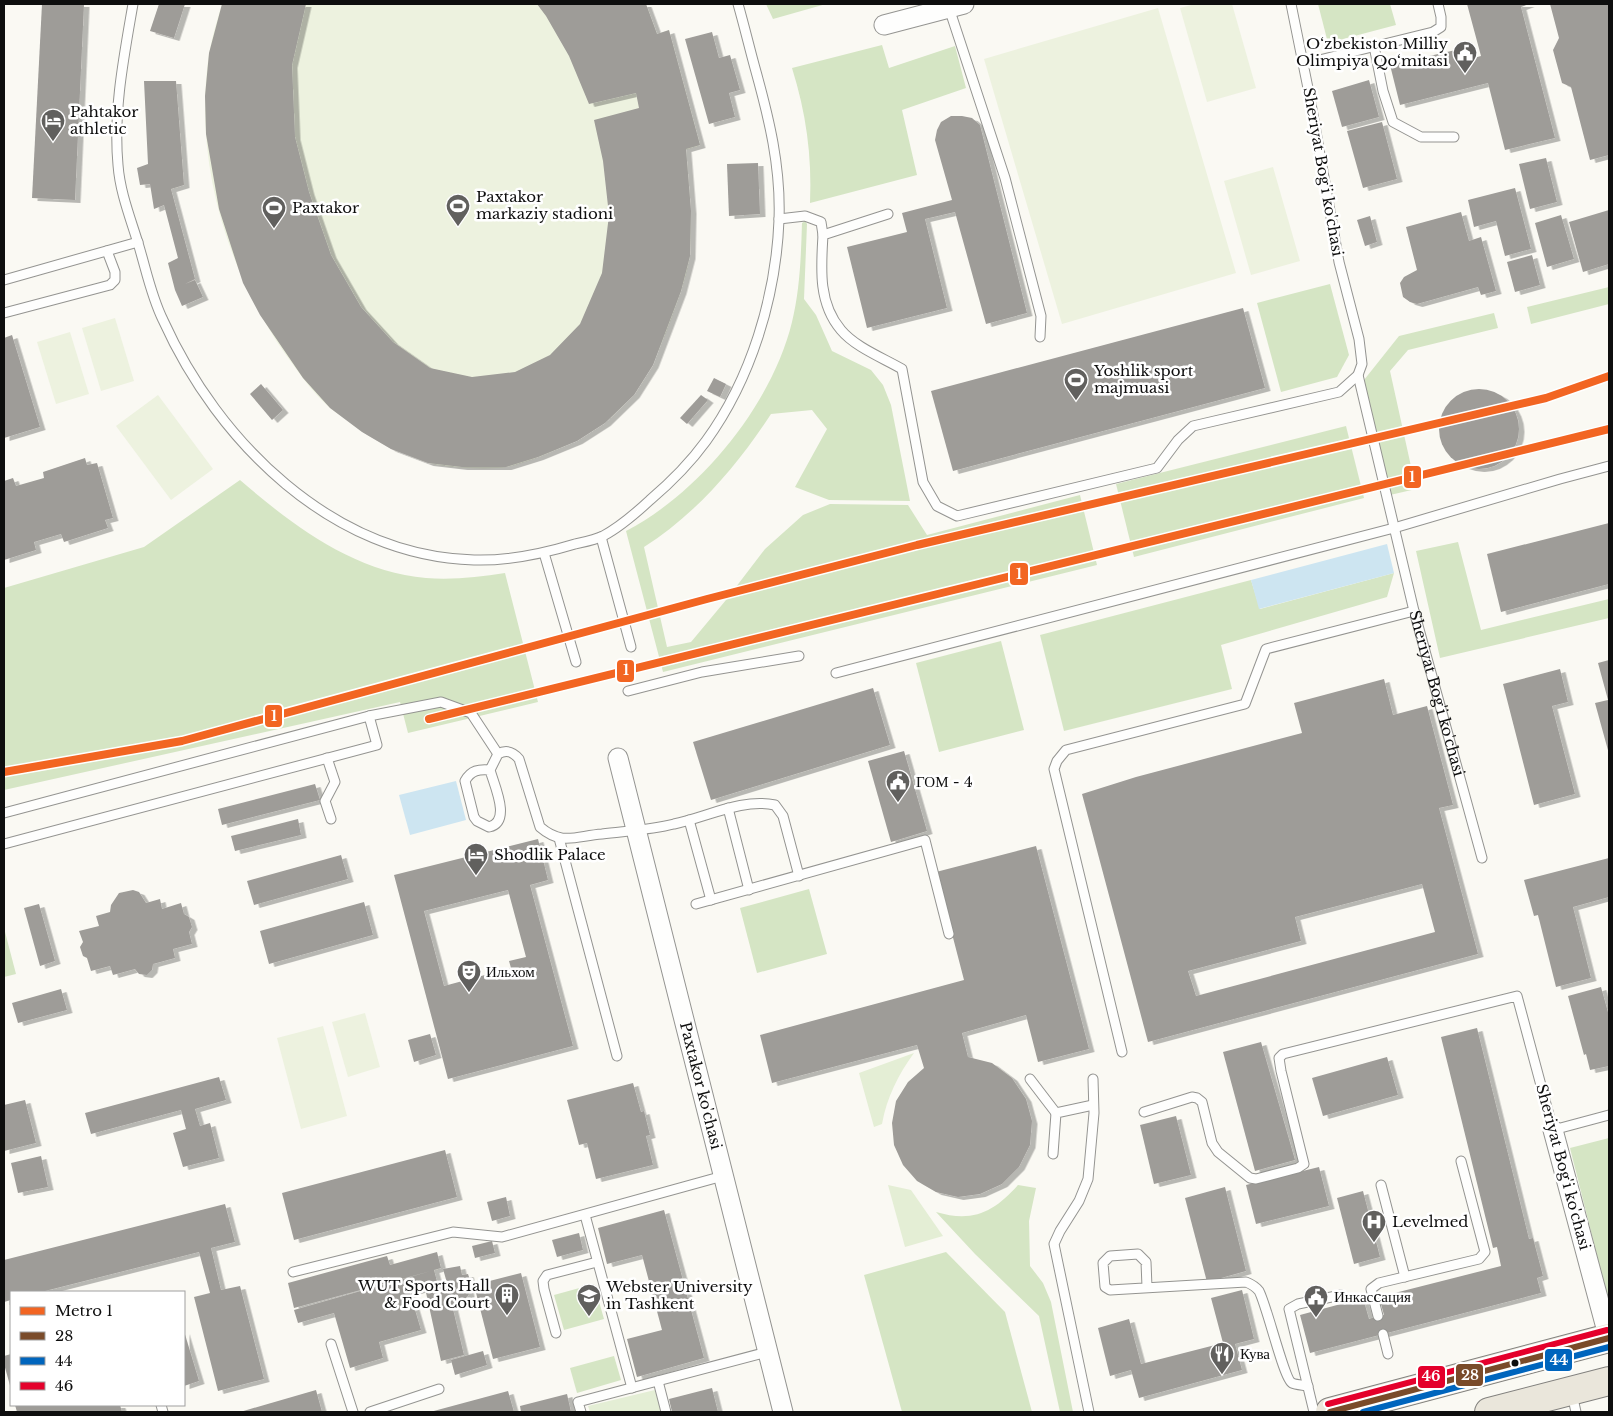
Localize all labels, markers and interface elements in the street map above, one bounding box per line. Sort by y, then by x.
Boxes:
place label: O‘zbekiston Milliy Olimpiya Qo‘mitasi [1296,34,1448,70]
public building icon: O‘zbekiston Milliy Olimpiya Qo‘mitasi [1452,40,1478,74]
street label: Sheriyat Bog'i ko'chasi [1299,86,1348,258]
place label: Pahtakor athletic [70,102,139,138]
hotel icon: Pahtakor athletic [40,108,66,142]
place label: Paxtakor markaziy stadioni [476,187,613,223]
sports icon: Paxtakor markaziy stadioni [445,193,471,227]
sports icon: Paxtakor [261,195,287,229]
place label: Paxtakor [292,198,360,217]
place label: Yoshlik sport majmuasi [1093,361,1194,397]
sports icon: Yoshlik sport majmuasi [1063,367,1089,401]
line badge: 1 [1403,465,1422,489]
text: 1 [1409,468,1415,486]
line badge: 1 [1009,562,1029,586]
text: 1 [1016,565,1022,583]
street label: Sheriyat Bog'i ko'chasi [1405,608,1469,778]
line badge: 1 [616,659,635,683]
text: 1 [623,661,629,679]
line badge: 1 [264,704,283,728]
text: 1 [271,707,277,725]
public building icon: ГОМ - 4 [885,769,911,803]
place label: ГОМ - 4 [916,772,973,791]
hotel icon: Shodlik Palace [463,842,489,876]
place label: Shodlik Palace [494,845,606,864]
theatre icon: Ильхом [456,959,482,993]
place label: Ильхом [486,962,535,981]
street label: Paxtakor ko'chasi [676,1020,726,1151]
street label: Sheriyat Bog'i ko'chasi [1532,1082,1595,1252]
hospital icon: Levelmed [1361,1209,1387,1243]
place label: Levelmed [1392,1212,1468,1231]
place label: WUT Sports Hall & Food Court [357,1276,490,1312]
place label: Webster University in Tashkent [605,1277,753,1313]
building icon: WUT Sports Hall & Food Court [494,1282,520,1316]
school or university icon: Webster University in Tashkent [576,1283,602,1317]
public building icon: Инкасcация [1303,1284,1329,1318]
place label: Инкасcация [1334,1287,1411,1306]
legend [10,1291,185,1406]
text: Metro 1 [55,1301,113,1320]
text: 28 [55,1326,73,1345]
restaurant icon: Кува [1209,1341,1235,1375]
place label: Кува [1240,1344,1270,1363]
line badge: 44 [1544,1348,1573,1372]
text: 44 [55,1351,73,1370]
text: 44 [1550,1351,1568,1369]
unlabelled marker [1510,1358,1520,1368]
line badge: 28 [1455,1363,1484,1387]
line badge: 46 [1417,1365,1446,1389]
text: 28 [1461,1366,1479,1384]
text: 46 [1422,1367,1440,1385]
text: 46 [55,1376,73,1395]

